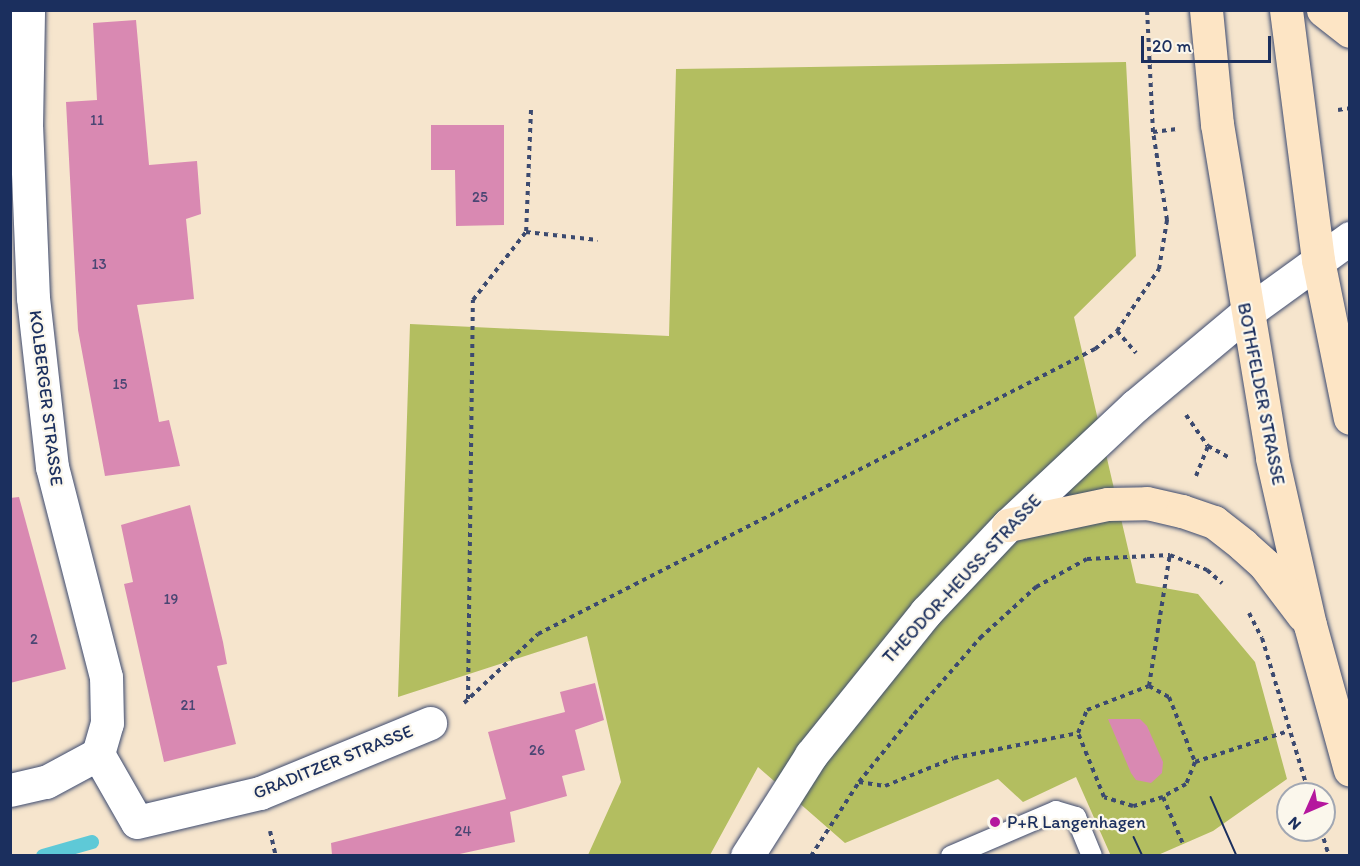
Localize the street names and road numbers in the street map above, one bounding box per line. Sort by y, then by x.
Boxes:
street label: BOTHFELDER STRASSE [1233,301,1289,487]
street label: KOLBERGER STRASSE [25,309,67,487]
street label: THEODOR-HEUSS-STRASSE [878,490,1046,668]
street label: GRADITZER STRASSE [250,720,416,804]

